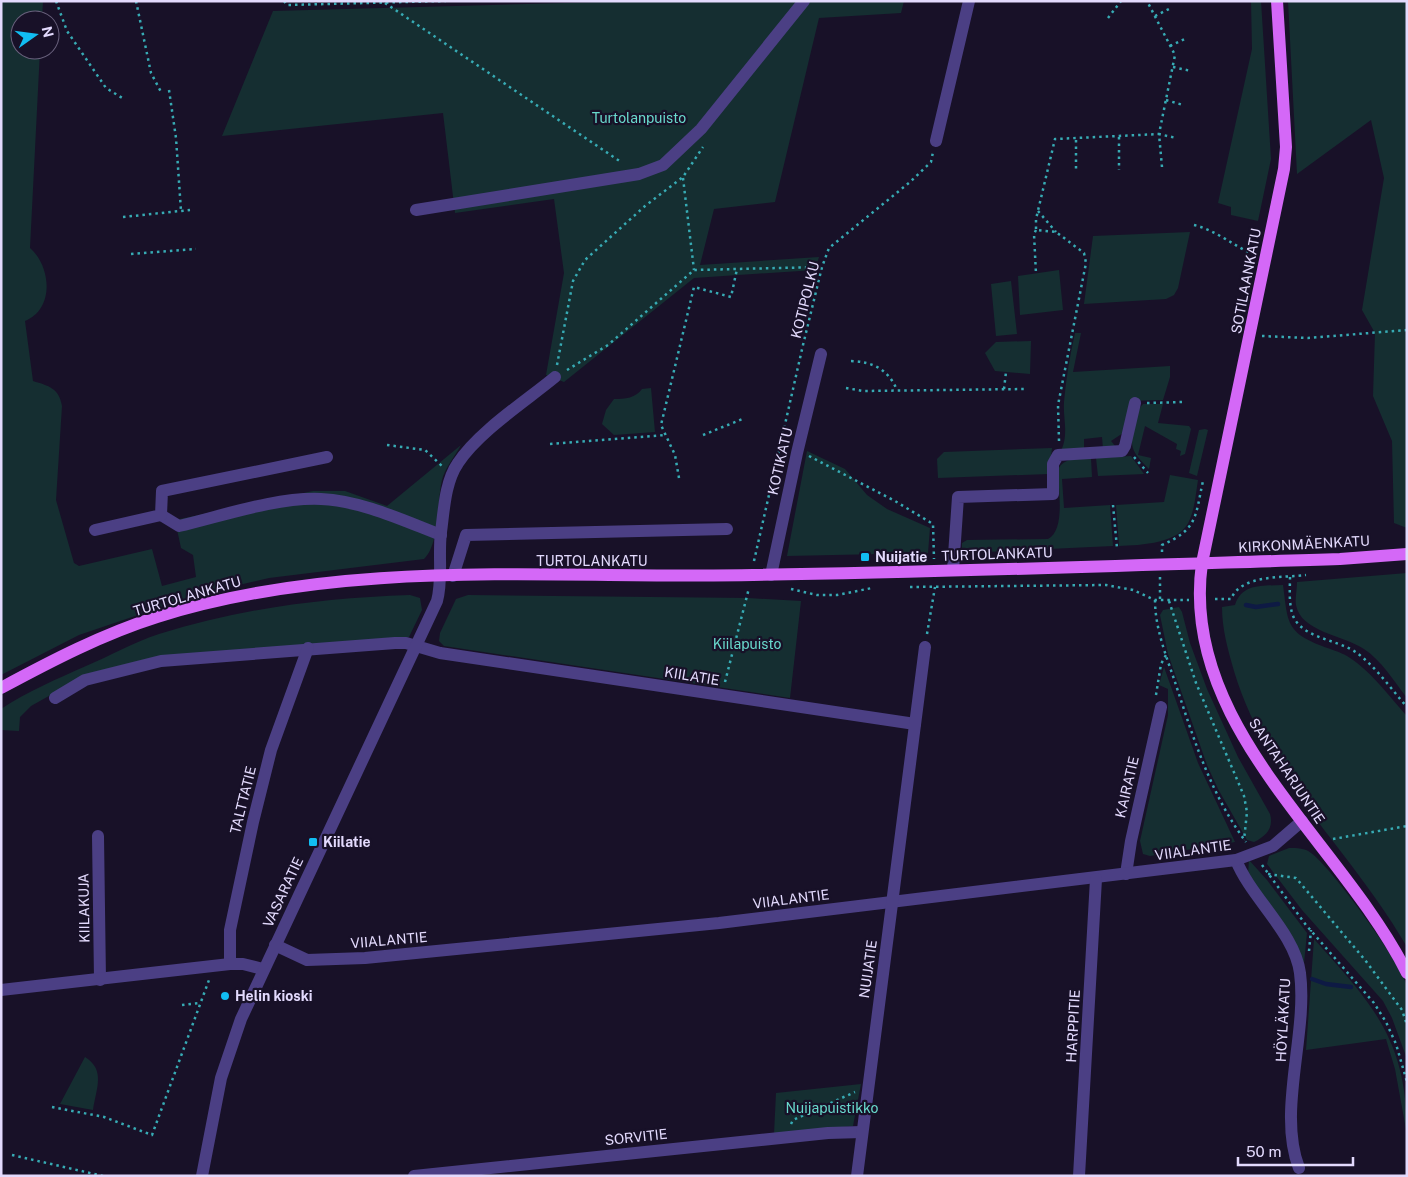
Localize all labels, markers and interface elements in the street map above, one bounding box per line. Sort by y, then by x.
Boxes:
north arrow [10,10,60,60]
text: N [39,25,57,39]
park label: Turtolanpuisto [592,110,686,126]
street label: SOTILAANKATU [1228,227,1264,335]
street label: KOTIPOLKU [788,260,822,340]
street label: KOTIKATU [764,426,796,496]
street label: KIRKONMÄENKATU [1238,531,1370,555]
street label: TURTOLANKATU [941,544,1053,564]
place label: Nuijatie [875,549,927,565]
marker: Nuijatie [859,551,871,563]
street label: TURTOLANKATU [536,553,648,569]
street label: TURTOLANKATU [131,573,243,619]
park label: Kiilapuisto [713,636,781,652]
street label: KIILATIE [663,664,721,688]
street label: SANTAHARJUNTIE [1246,715,1328,827]
street label: KAIRATIE [1112,755,1142,819]
street label: TALTTATIE [227,764,259,836]
place label: Kiilatie [323,834,370,850]
marker: Kiilatie [307,836,319,848]
street label: VIIALANTIE [1154,837,1232,863]
street label: VASARATIE [260,854,306,930]
street label: KIILAKUJA [75,873,93,943]
street label: VIIALANTIE [752,886,830,912]
street label: VIIALANTIE [350,929,428,951]
street label: NUIJATIE [856,939,880,999]
street label: HÖYLÄKATU [1271,978,1293,1062]
place label: Helin kioski [235,988,313,1004]
street label: HARPPITIE [1063,989,1083,1063]
marker: Helin kioski [219,990,231,1002]
park label: Nuijapuistikko [786,1100,879,1116]
street label: SORVITIE [604,1126,668,1148]
scale bar [1238,1134,1353,1166]
text: 50 m [1246,1143,1281,1160]

